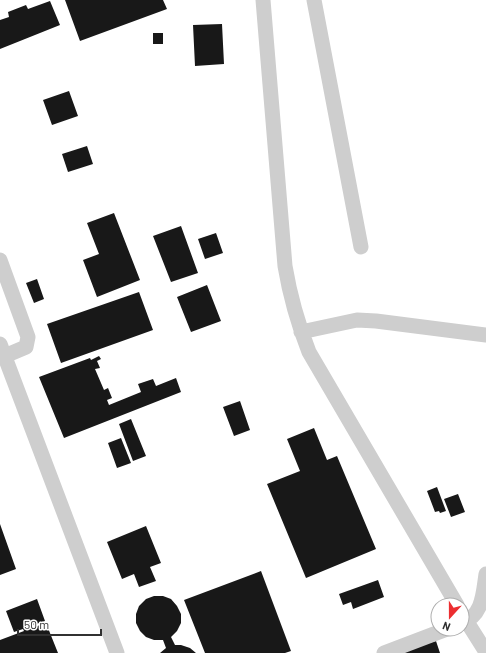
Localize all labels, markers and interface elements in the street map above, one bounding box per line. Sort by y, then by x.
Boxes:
north arrow [430,597,470,637]
scale bar [18,611,101,637]
text: 50 m [24,617,49,631]
text: N [440,619,452,634]

